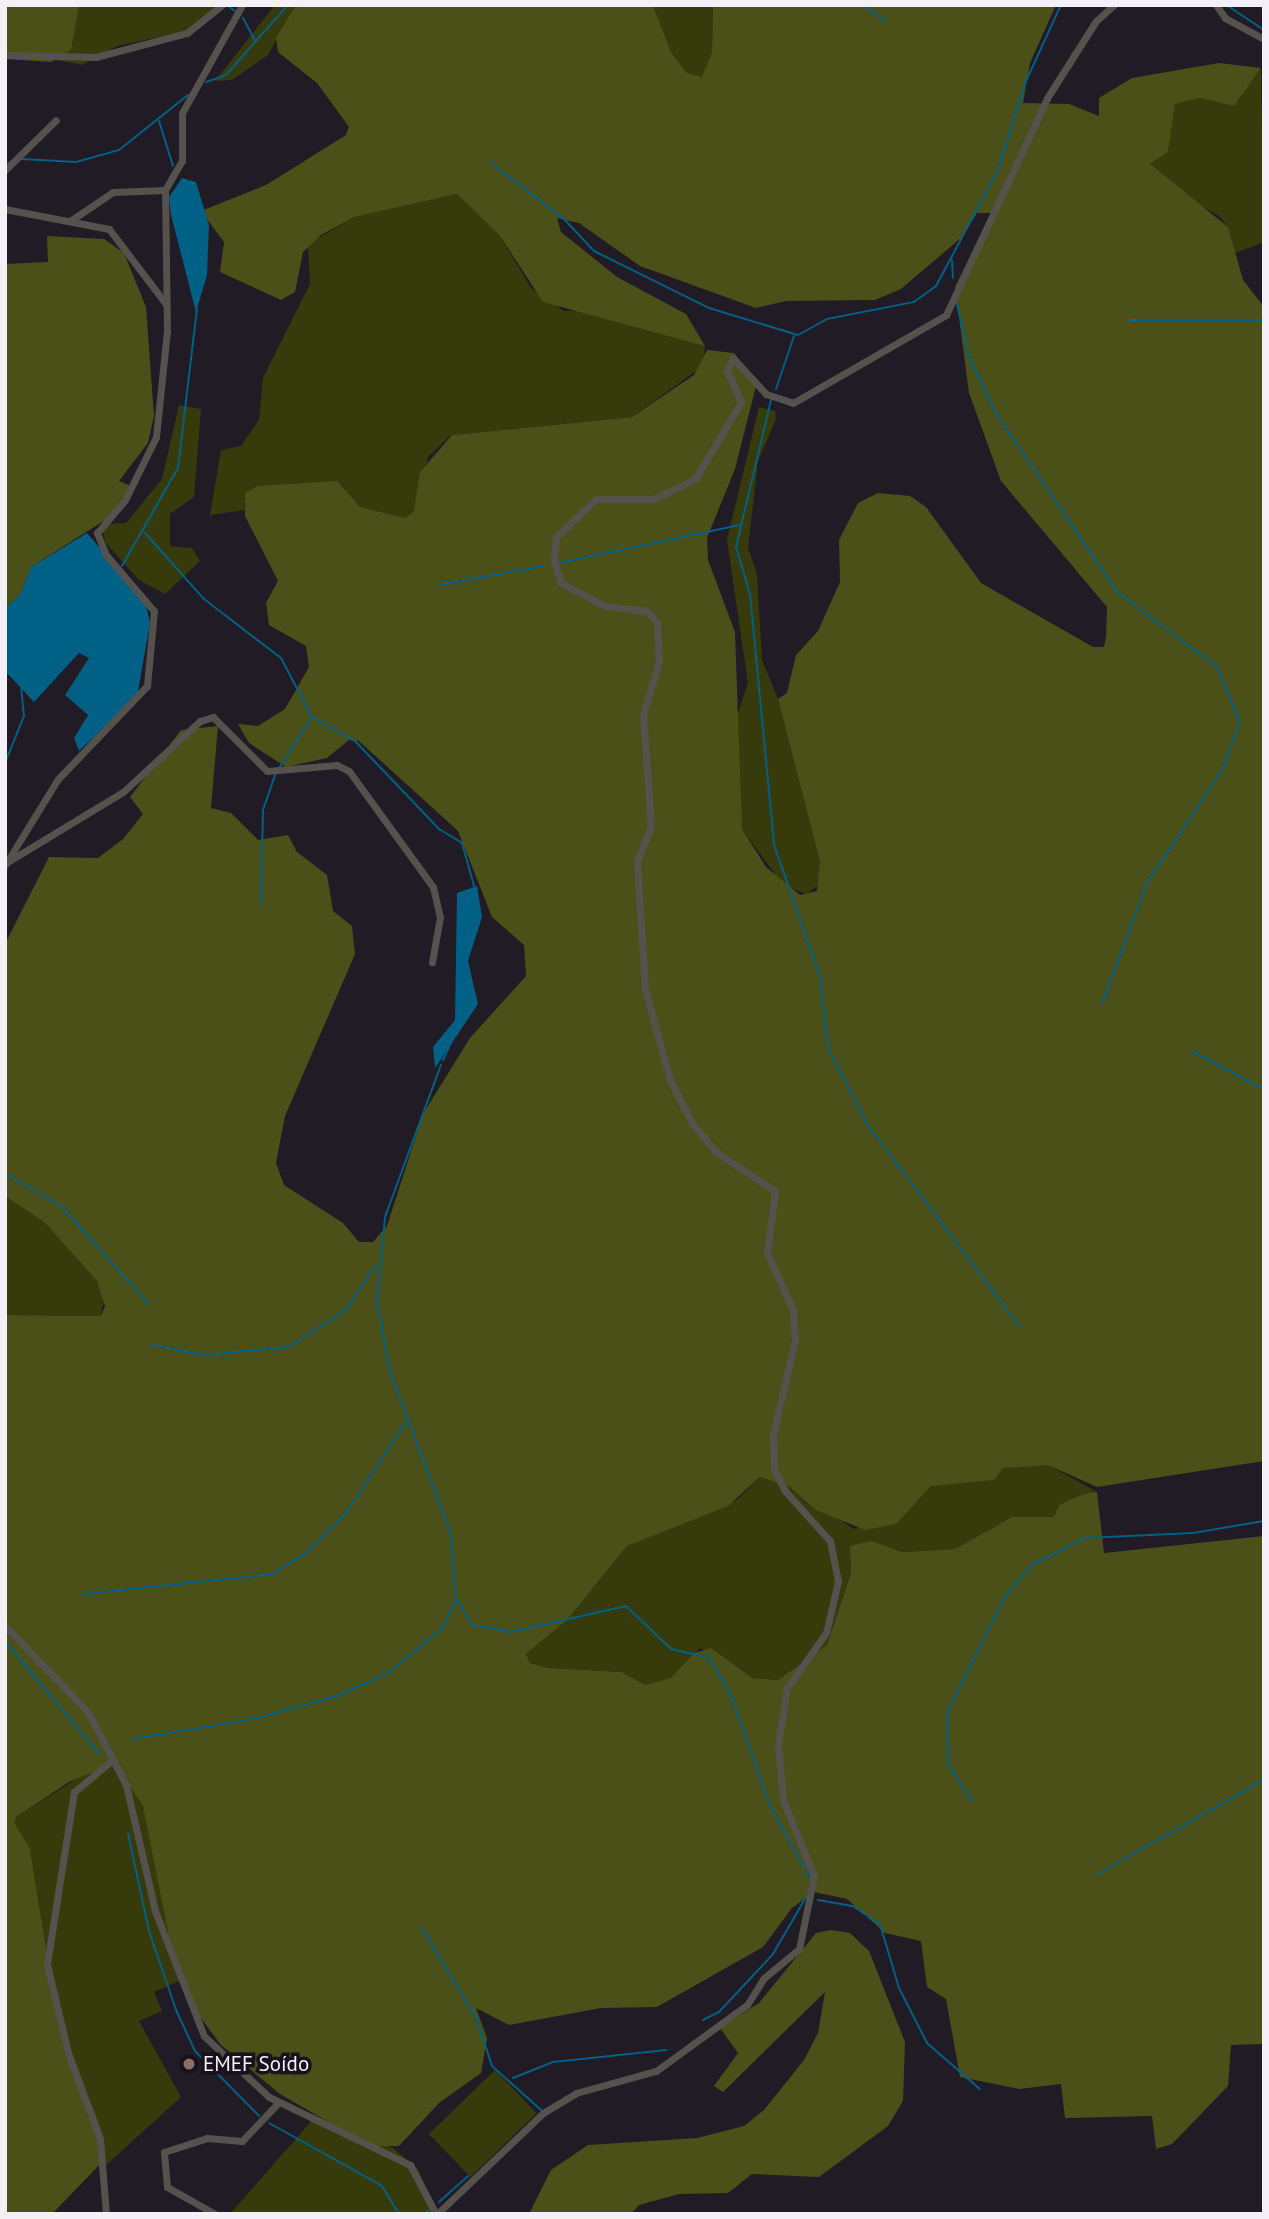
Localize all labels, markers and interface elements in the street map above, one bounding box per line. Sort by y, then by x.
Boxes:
place label: EMEF Soído [203,2051,309,2077]
marker: EMEF Soído [181,2056,197,2072]

